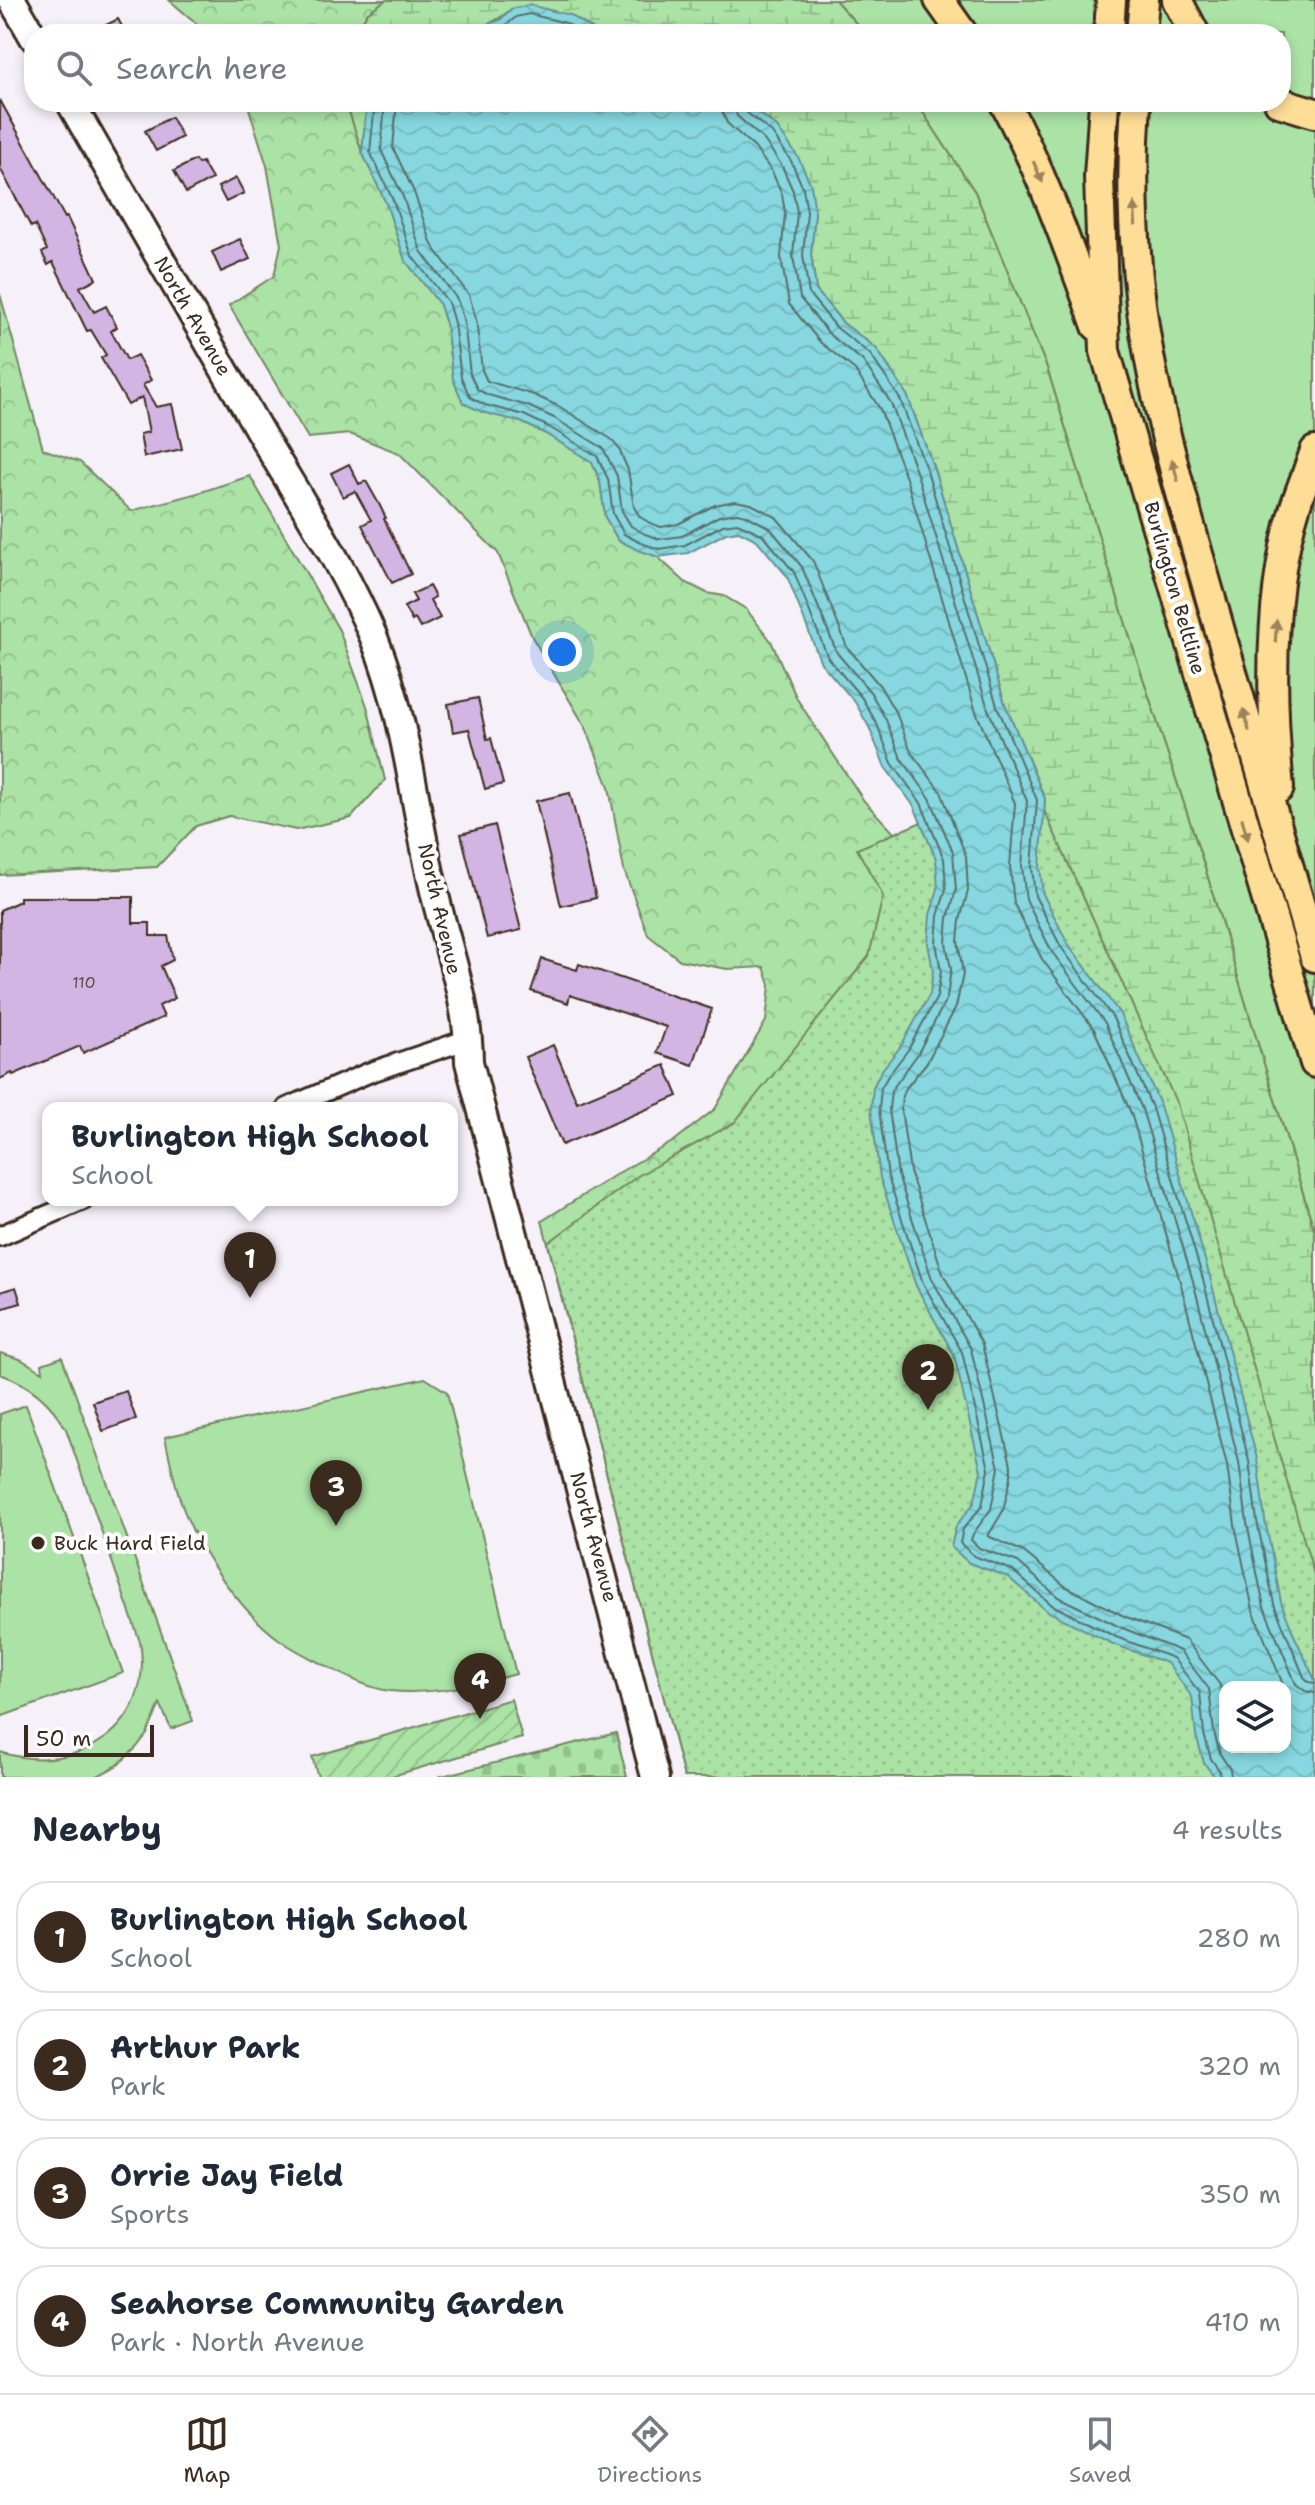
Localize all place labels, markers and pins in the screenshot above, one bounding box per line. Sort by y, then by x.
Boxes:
pin: 1 [224,1232,276,1298]
pin: 2 [902,1344,954,1410]
pin: 3 [310,1460,362,1526]
place label: Buck Hard Field [54,1530,206,1556]
marker: Buck Hard Field [29,1534,47,1552]
pin: 4 [454,1653,506,1719]

